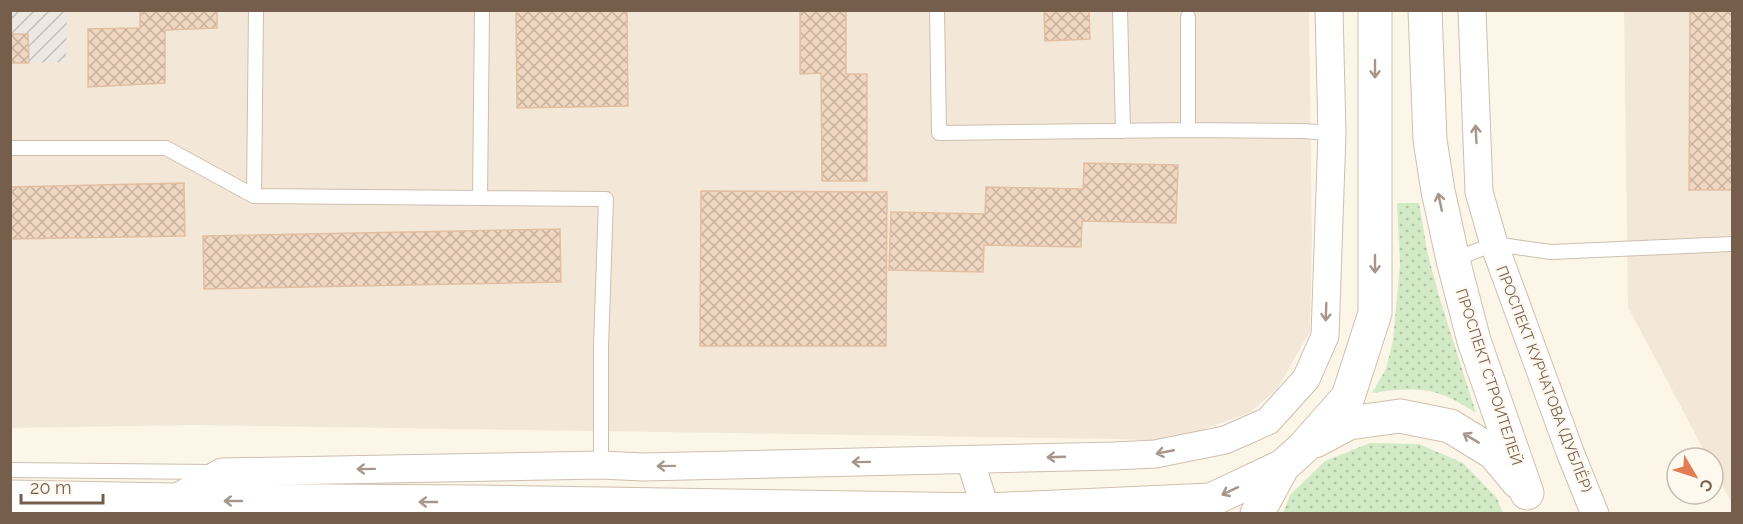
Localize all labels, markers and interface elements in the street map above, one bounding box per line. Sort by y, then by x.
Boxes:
one-way arrow [1369,58,1381,78]
one-way arrow [1470,124,1481,144]
one-way arrow [1434,193,1446,212]
one-way arrow [1369,253,1380,273]
street label: ПРОСПЕКТ КУРЧАТОВА (ДУБЛЁР) [1492,263,1597,495]
street label: ПРОСПЕКТ СТРОИТЕЛЕЙ [1452,286,1526,468]
one-way arrow [1320,301,1332,321]
one-way arrow [1463,432,1480,444]
north arrow [1665,446,1725,506]
one-way arrow [1155,447,1175,458]
one-way arrow [1046,452,1066,463]
one-way arrow [851,456,871,468]
one-way arrow [656,460,676,472]
one-way arrow [356,464,376,475]
scale bar [21,467,104,505]
text: С [1695,475,1717,495]
text: 20 m [30,477,72,498]
one-way arrow [1221,485,1239,497]
one-way arrow [224,495,244,507]
one-way arrow [419,496,439,508]

